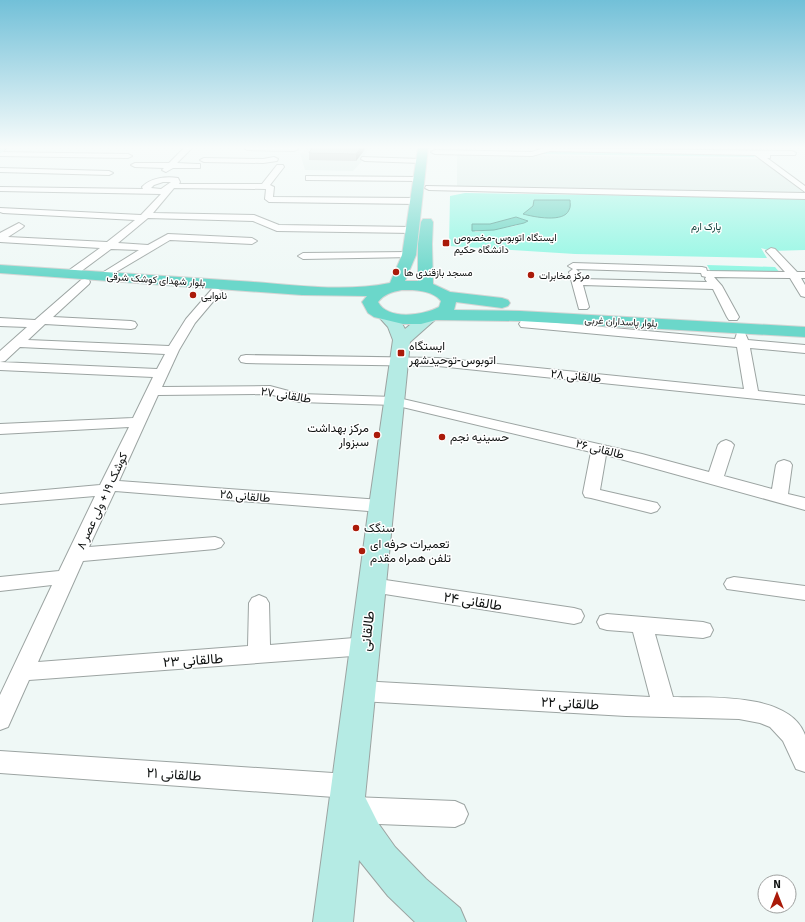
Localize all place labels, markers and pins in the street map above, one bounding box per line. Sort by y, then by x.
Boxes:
place label: ایستگاه اتوبوس-مخصوص دانشگاه حکیم [454,232,557,256]
marker: ایستگاه اتوبوس-مخصوص دانشگاه حکیم [441,238,451,248]
marker: مسجد بازقندی ها [391,267,401,277]
place label: مسجد بازقندی ها [404,267,473,279]
marker: مرکز مخابرات [526,270,536,280]
place label: مرکز مخابرات [539,270,590,282]
marker: نانوایی [188,290,198,300]
place label: نانوایی [201,290,227,302]
place label: ایستگاه اتوبوس-توحیدشهر [408,339,496,368]
marker: ایستگاه اتوبوس-توحیدشهر [396,348,406,358]
place label: مرکز بهداشت سبزوار [307,421,369,450]
marker: مرکز بهداشت سبزوار [372,430,382,440]
place label: حسینیه نجم [450,430,509,445]
marker: حسینیه نجم [437,432,447,442]
place label: سنگک [364,521,395,536]
marker: سنگک [351,523,361,533]
place label: تعمیرات حرفه ای تلفن همراه مقدم [370,537,451,566]
marker: تعمیرات حرفه ای تلفن همراه مقدم [357,546,367,556]

